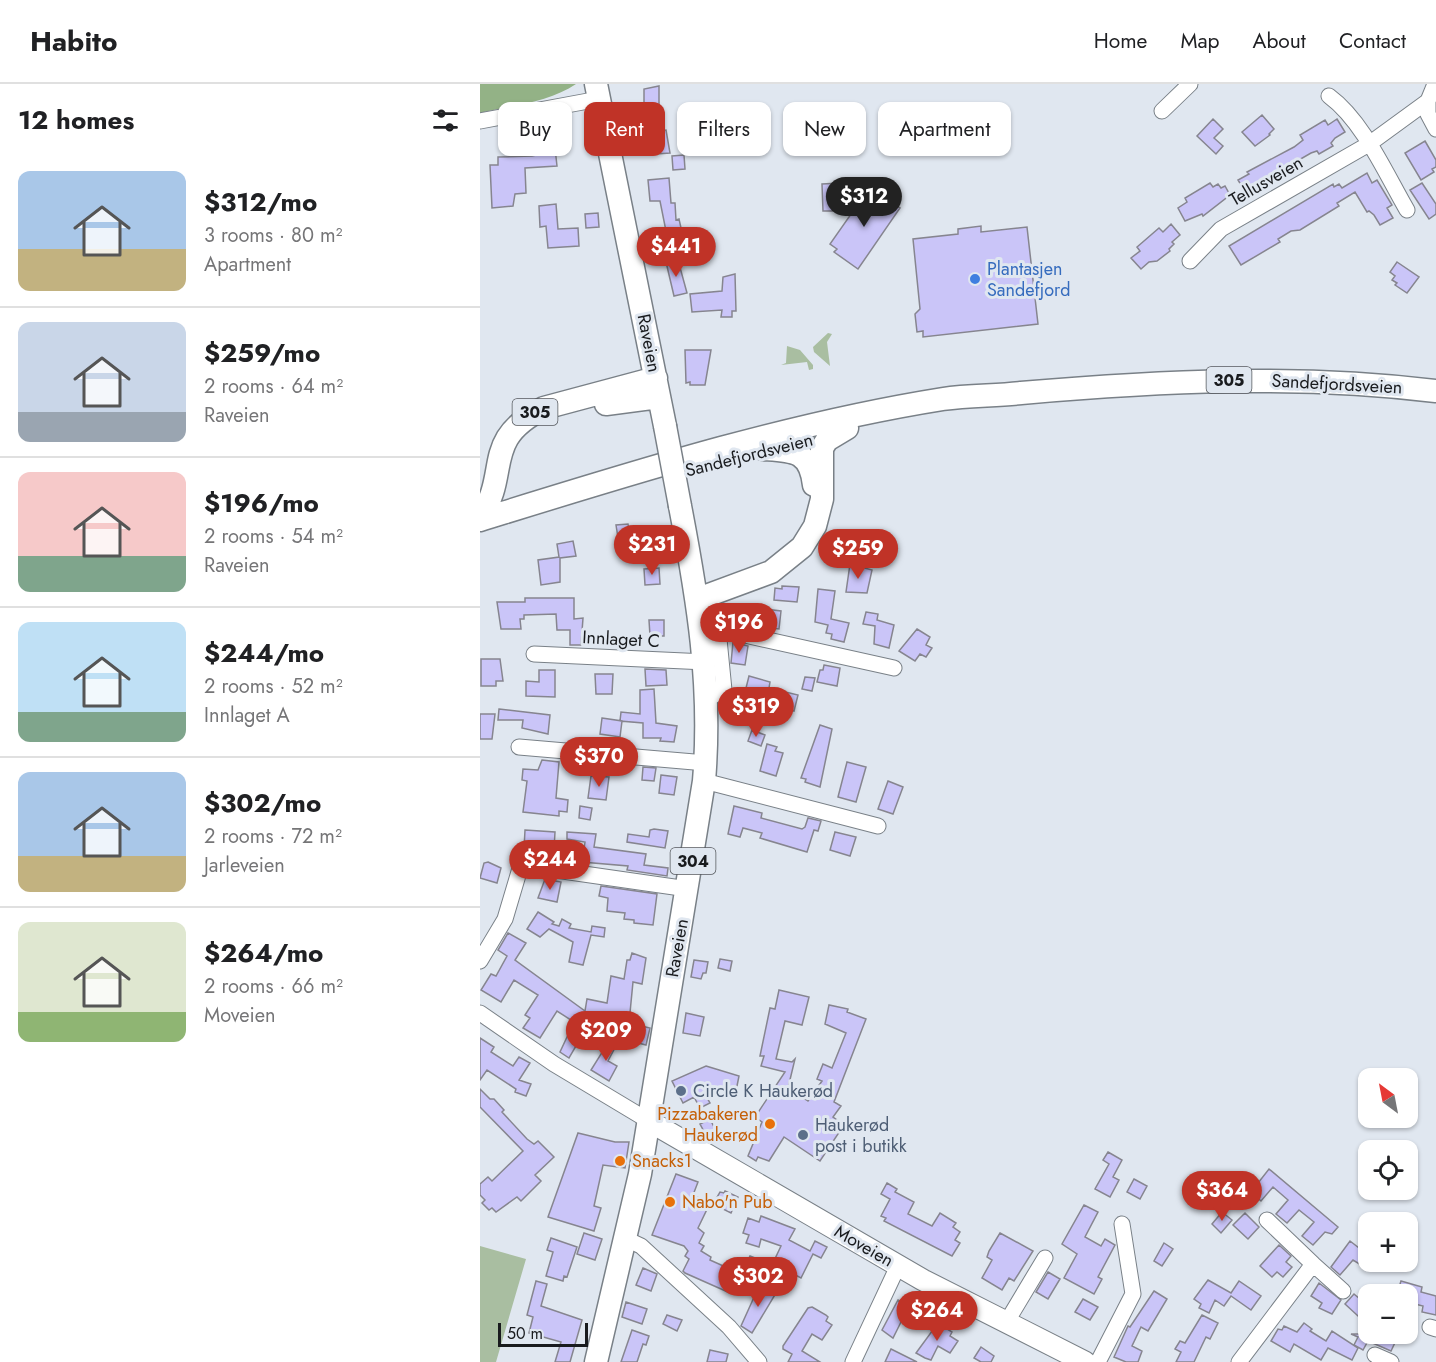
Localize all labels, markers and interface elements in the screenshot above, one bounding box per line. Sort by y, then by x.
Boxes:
text: Habito [30,21,118,62]
text: Home [1094,26,1147,56]
text: Map [1180,26,1220,56]
text: About [1253,26,1306,56]
text: Contact [1339,26,1406,56]
text: 12 homes [18,101,134,139]
chip: Buy [498,102,572,156]
chip: Rent [584,102,665,156]
chip: Filters [677,102,771,156]
chip: New [783,102,866,156]
chip: Apartment [878,102,1011,156]
icon: filters [429,104,462,137]
street label: Tellusveien [1224,149,1308,213]
pin: $312 [828,177,900,228]
text: $312 [840,182,888,211]
text: $312/mo [204,183,317,221]
icon: home [66,195,138,267]
text: 3 rooms · 80 m² [204,221,342,250]
pin: $441 [640,227,712,278]
text: $441 [651,232,701,261]
text: Apartment [204,250,291,279]
place label: Plantasjen Sandefjord [987,256,1070,303]
marker: Plantasjen Sandefjord [968,272,982,286]
street label: Raveien [631,312,667,374]
text: $259/mo [204,334,320,372]
icon: home [66,346,138,418]
road number: 305 [1206,367,1251,393]
street label: Sandefjordsveien [1271,368,1403,400]
text: 2 rooms · 64 m² [204,372,343,401]
road number: 305 [512,399,558,425]
text: Raveien [204,401,270,430]
street label: Sandefjordsveien [682,427,816,483]
text: $196/mo [204,484,319,522]
icon: home [66,496,138,568]
text: 2 rooms · 54 m² [204,522,343,551]
pin: $231 [616,525,688,576]
pin: $259 [822,529,894,580]
text: $231 [628,530,676,559]
text: $259 [832,534,884,563]
text: Raveien [204,551,270,580]
pin: $196 [703,603,775,654]
text: $196 [714,608,764,637]
street label: Innlaget C [582,624,660,654]
text: $244/mo [204,634,324,672]
icon: home [66,646,138,718]
text: 2 rooms · 52 m² [204,672,343,701]
pin: $319 [720,687,792,738]
text: $319 [732,692,780,721]
text: Innlaget A [204,701,290,730]
pin: $370 [563,737,635,788]
text: $370 [574,742,624,771]
text: $302/mo [204,784,321,822]
icon: home [66,796,138,868]
text: 2 rooms · 72 m² [204,822,342,851]
pin: $244 [514,840,586,891]
text: $244 [523,845,577,874]
road number: 304 [670,848,716,874]
text: Jarleveien [204,851,285,880]
street label: Raveien [659,917,695,979]
text: $264/mo [204,934,323,972]
icon: home [66,946,138,1018]
text: 2 rooms · 66 m² [204,972,343,1001]
text: Moveien [204,1001,276,1030]
pin: $209 [570,1011,642,1062]
text: $209 [580,1016,632,1045]
north arrow [1358,1068,1418,1128]
map controls [1358,1068,1418,1344]
place label: Circle K Haukerød [693,1078,833,1104]
marker: Circle K Haukerød [674,1084,688,1098]
place label: Pizzabakeren Haukerød [657,1101,758,1148]
place label: Haukerød post i butikk [815,1112,907,1159]
marker: Pizzabakeren Haukerød [763,1117,777,1131]
marker: Haukerød post i butikk [796,1128,810,1142]
button: locate [1358,1140,1418,1200]
place label: Snacks1 [632,1148,692,1174]
marker: Snacks1 [613,1154,627,1168]
pin: $364 [1186,1171,1258,1222]
text: $364 [1196,1176,1248,1205]
place label: Nabo'n Pub [682,1189,772,1215]
marker: Nabo'n Pub [663,1195,677,1209]
button: + [1358,1212,1418,1272]
street label: Moveien [830,1219,898,1273]
pin: $302 [722,1257,794,1308]
text: $302 [732,1262,784,1291]
button: − [1358,1284,1418,1344]
pin: $264 [901,1291,973,1342]
text: $264 [911,1296,963,1325]
scale bar [498,1320,588,1348]
text: 50 m [507,1322,543,1345]

